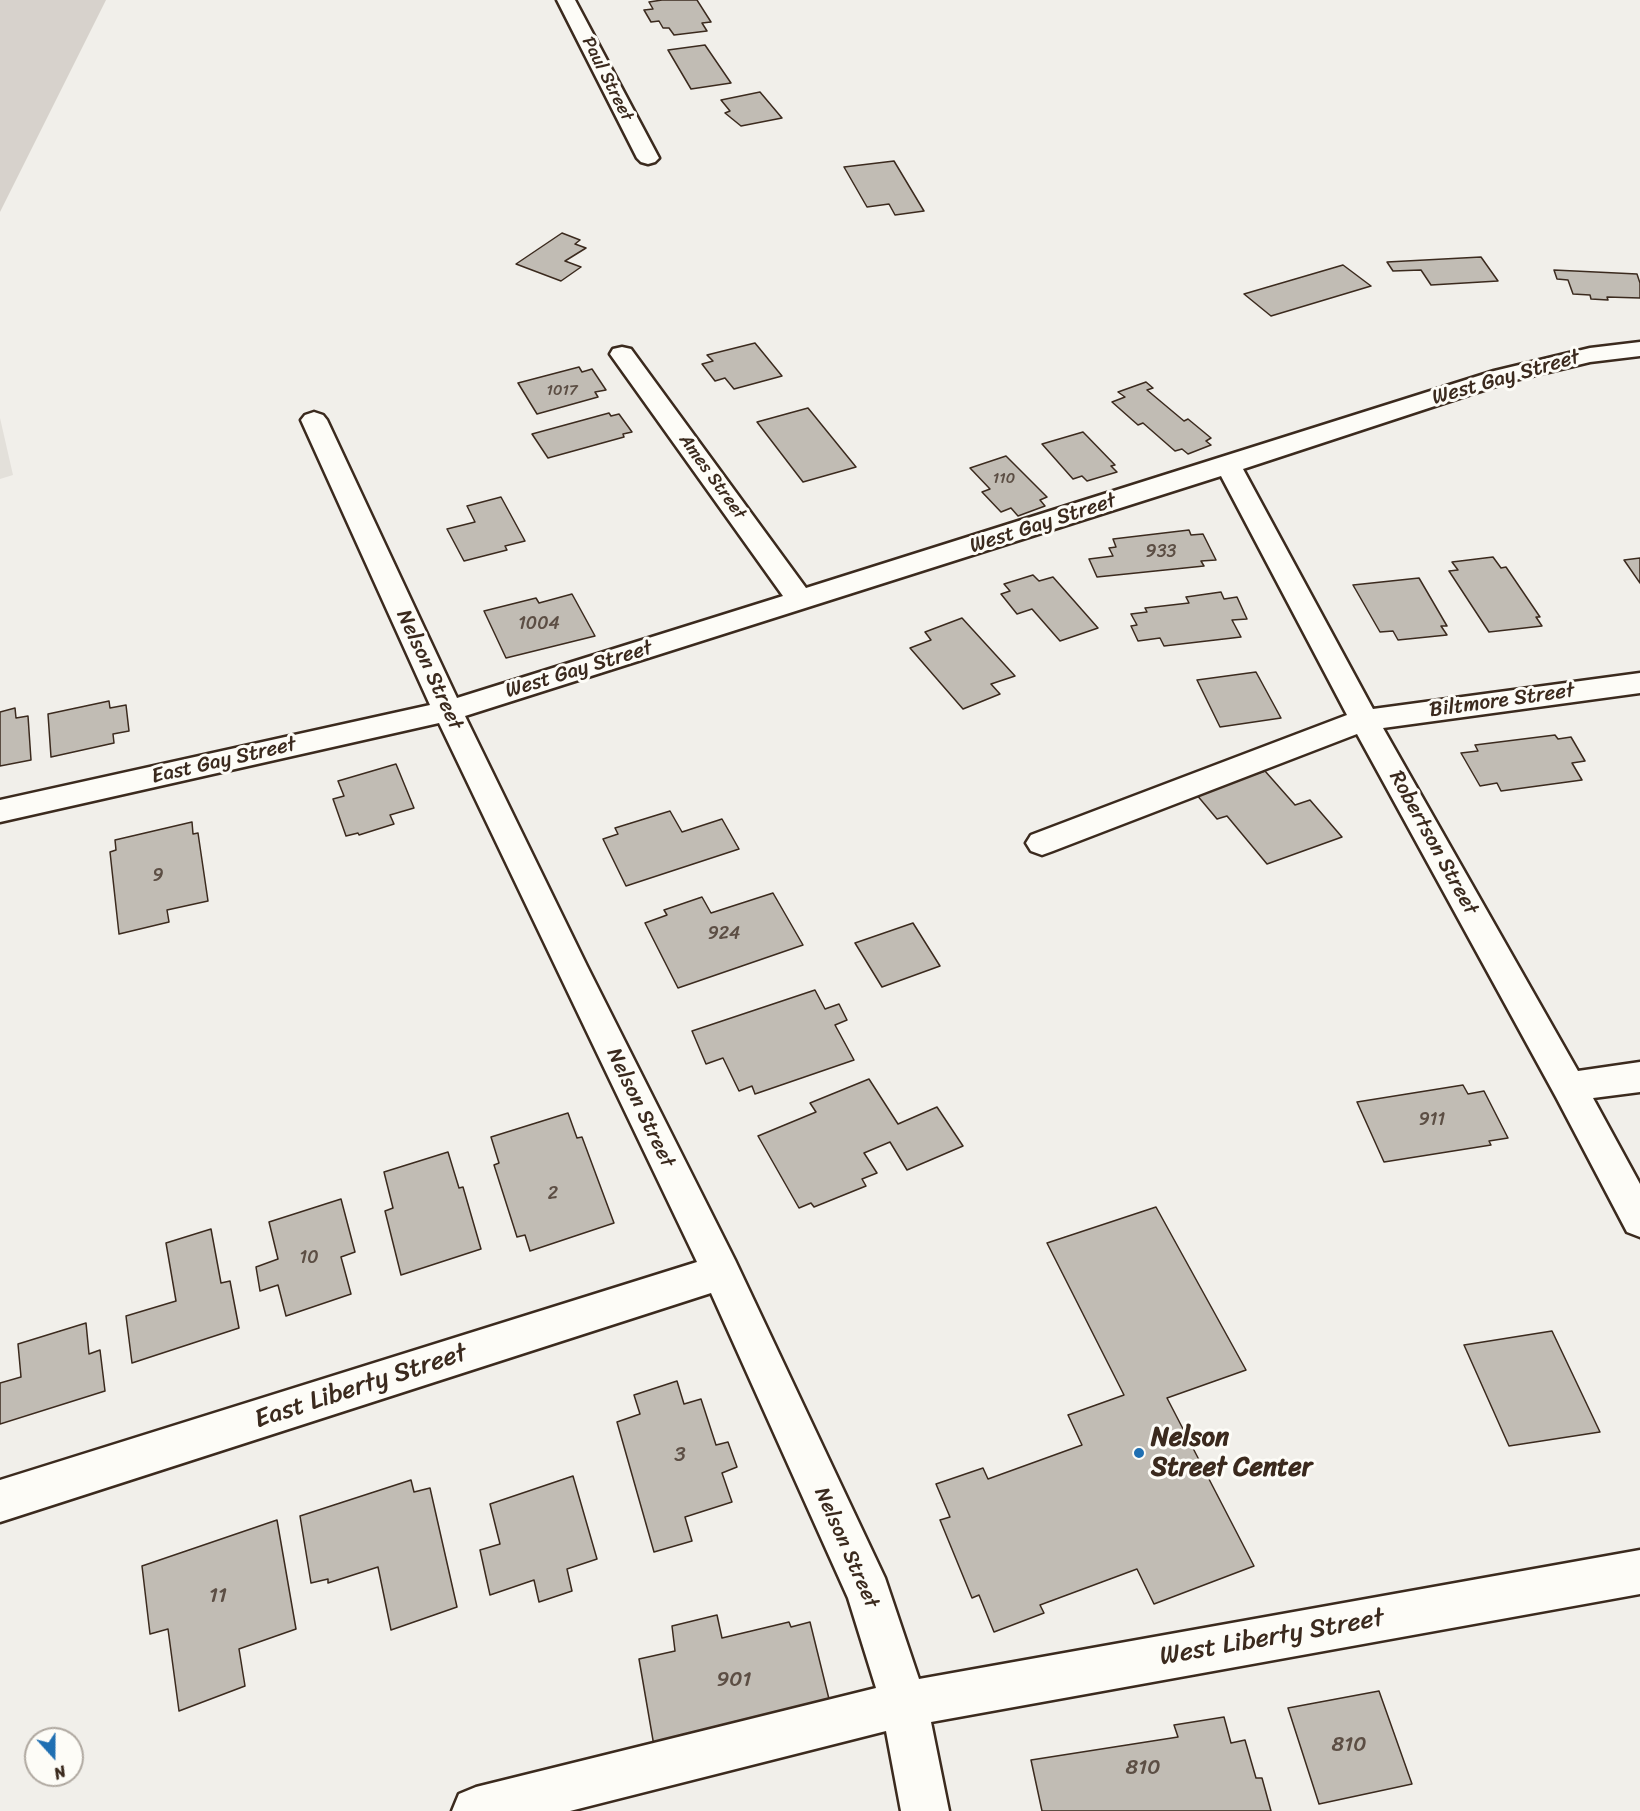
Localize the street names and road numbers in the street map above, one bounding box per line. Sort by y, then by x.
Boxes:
street label: Paul Street [577,33,637,125]
street label: West Gay Street [1429,345,1583,411]
street label: Ames Street [674,430,750,524]
street label: West Gay Street [967,488,1119,560]
street label: Nelson Street [390,606,468,734]
street label: West Gay Street [502,636,656,704]
street label: Biltmore Street [1428,678,1576,724]
street label: East Gay Street [149,732,299,790]
street label: Robertson Street [1383,767,1483,919]
street label: Nelson Street [600,1044,680,1172]
street label: East Liberty Street [251,1338,471,1436]
street label: Nelson Street [808,1484,884,1612]
street label: West Liberty Street [1157,1603,1387,1673]

